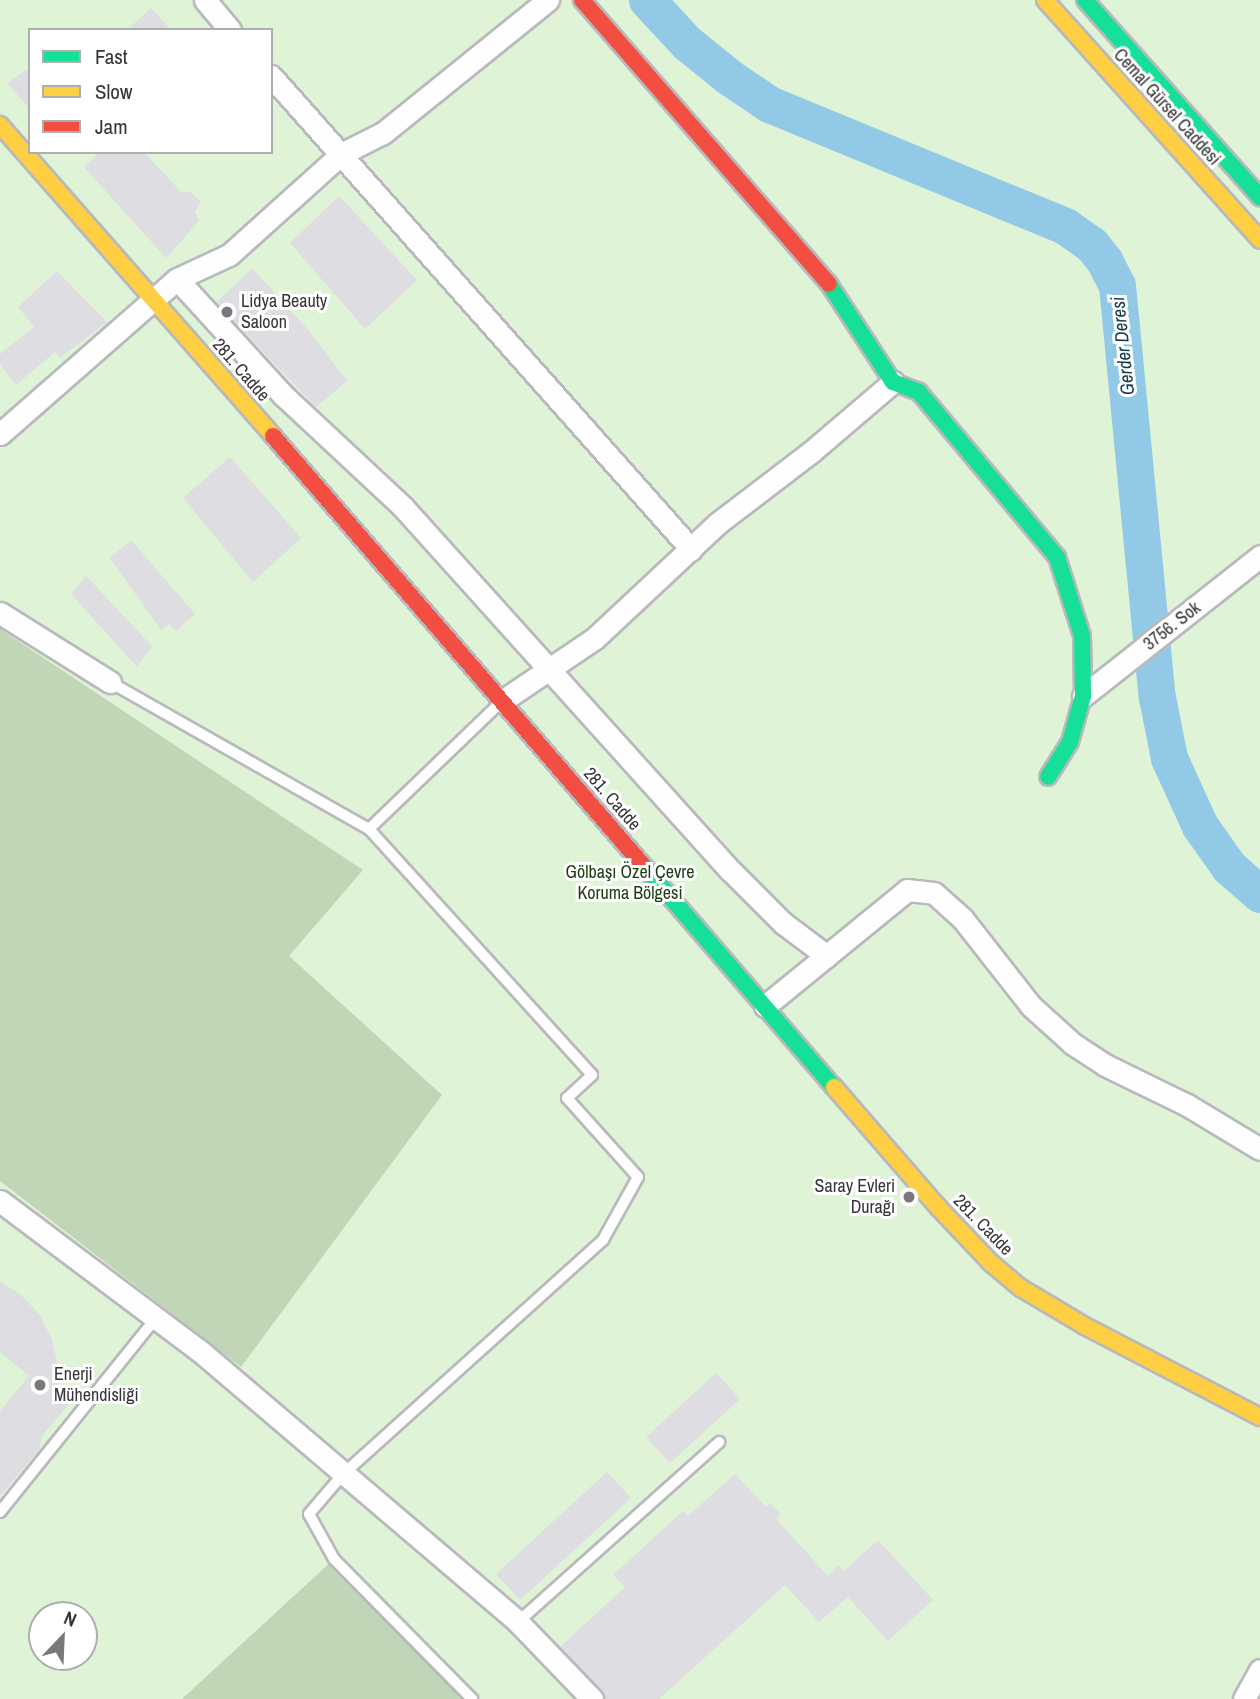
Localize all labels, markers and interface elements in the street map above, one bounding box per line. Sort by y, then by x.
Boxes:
legend [28,28,273,154]
text: Fast [95,42,128,71]
street label: Cemal Gürsel Caddesi [1109,44,1225,170]
text: Slow [95,77,132,106]
text: Jam [95,112,128,141]
place label: Lidya Beauty Saloon [241,291,327,334]
water label: Gerder Deresi [1107,296,1139,396]
marker: Lidya Beauty Saloon [219,304,235,320]
street label: 281. Cadde [208,334,274,406]
street label: 3756. Sok [1139,597,1205,655]
street label: 281. Cadde [579,763,645,835]
park label: Gölbaşı Özel Çevre Koruma Bölgesi [566,862,694,904]
place label: Saray Evleri Durağı [815,1176,895,1218]
marker: Saray Evleri Durağı [901,1189,917,1205]
street label: 281. Cadde [949,1190,1017,1260]
place label: Enerji Mühendisliği [54,1364,139,1406]
marker: Enerji Mühendisliği [32,1377,48,1393]
north arrow [28,1601,98,1671]
text: N [60,1604,81,1633]

